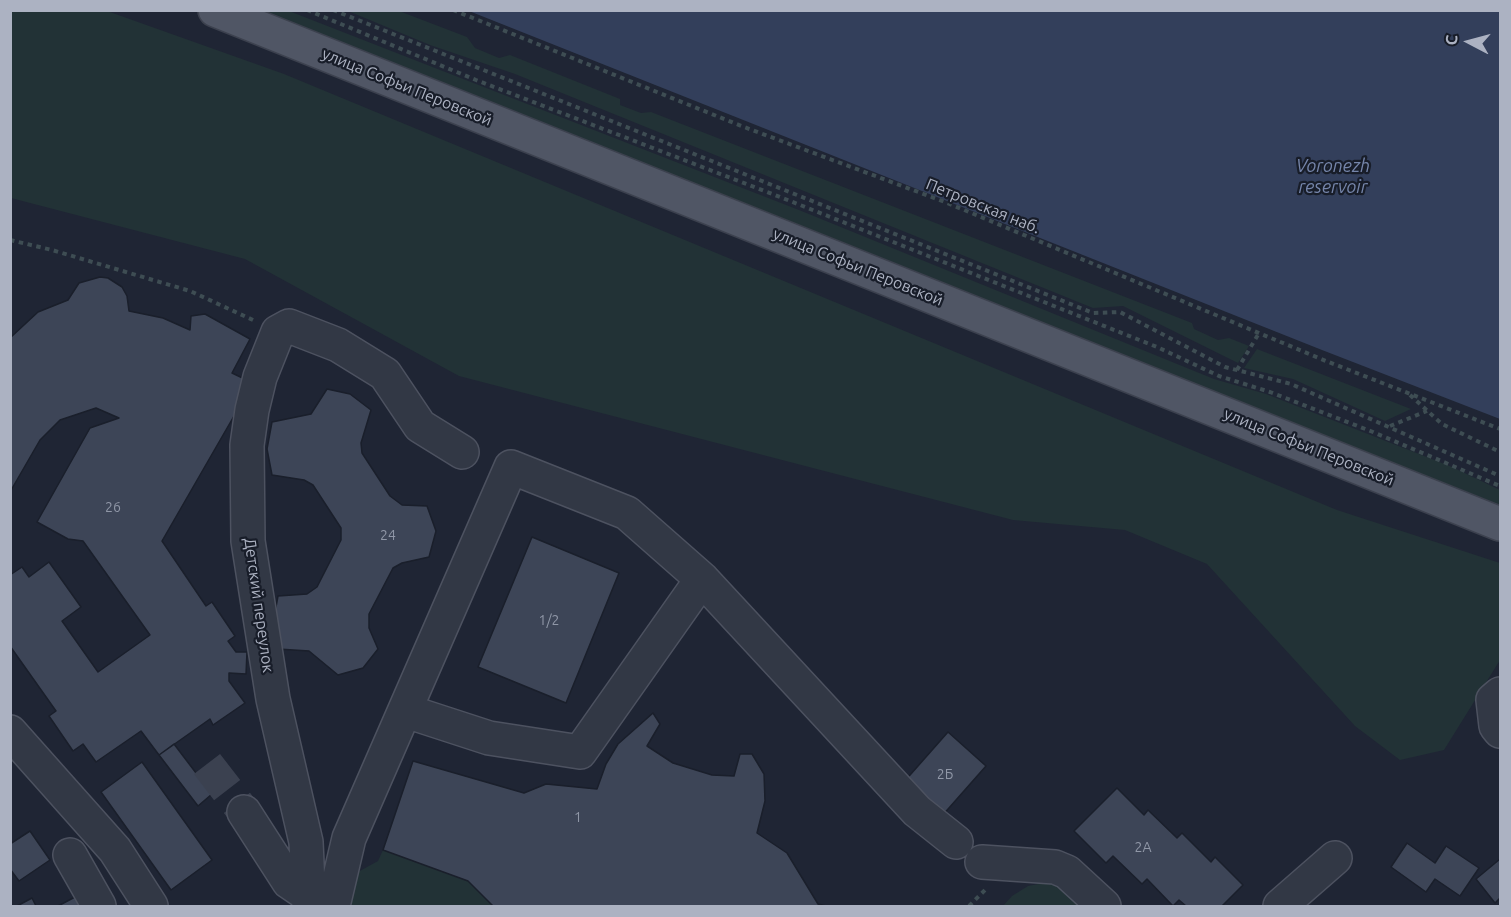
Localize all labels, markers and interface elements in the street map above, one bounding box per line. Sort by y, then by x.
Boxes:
north arrow [1439,12,1499,72]
text: С [1442,34,1461,46]
street label: улица Софьи Перовской [319,44,495,130]
water label: Voronezh reservoir [1296,155,1370,198]
street label: Петровская наб. [923,174,1043,238]
street label: улица Софьи Перовской [770,224,946,310]
street label: улица Софьи Перовской [1221,404,1397,490]
house number: 26 [105,499,121,515]
house number: 24 [380,527,396,543]
street label: Детский переулок [240,536,278,674]
house number: 1/2 [539,612,559,628]
house number: 2Б [937,766,953,782]
house number: 1 [574,809,582,825]
house number: 2А [1135,839,1151,855]

